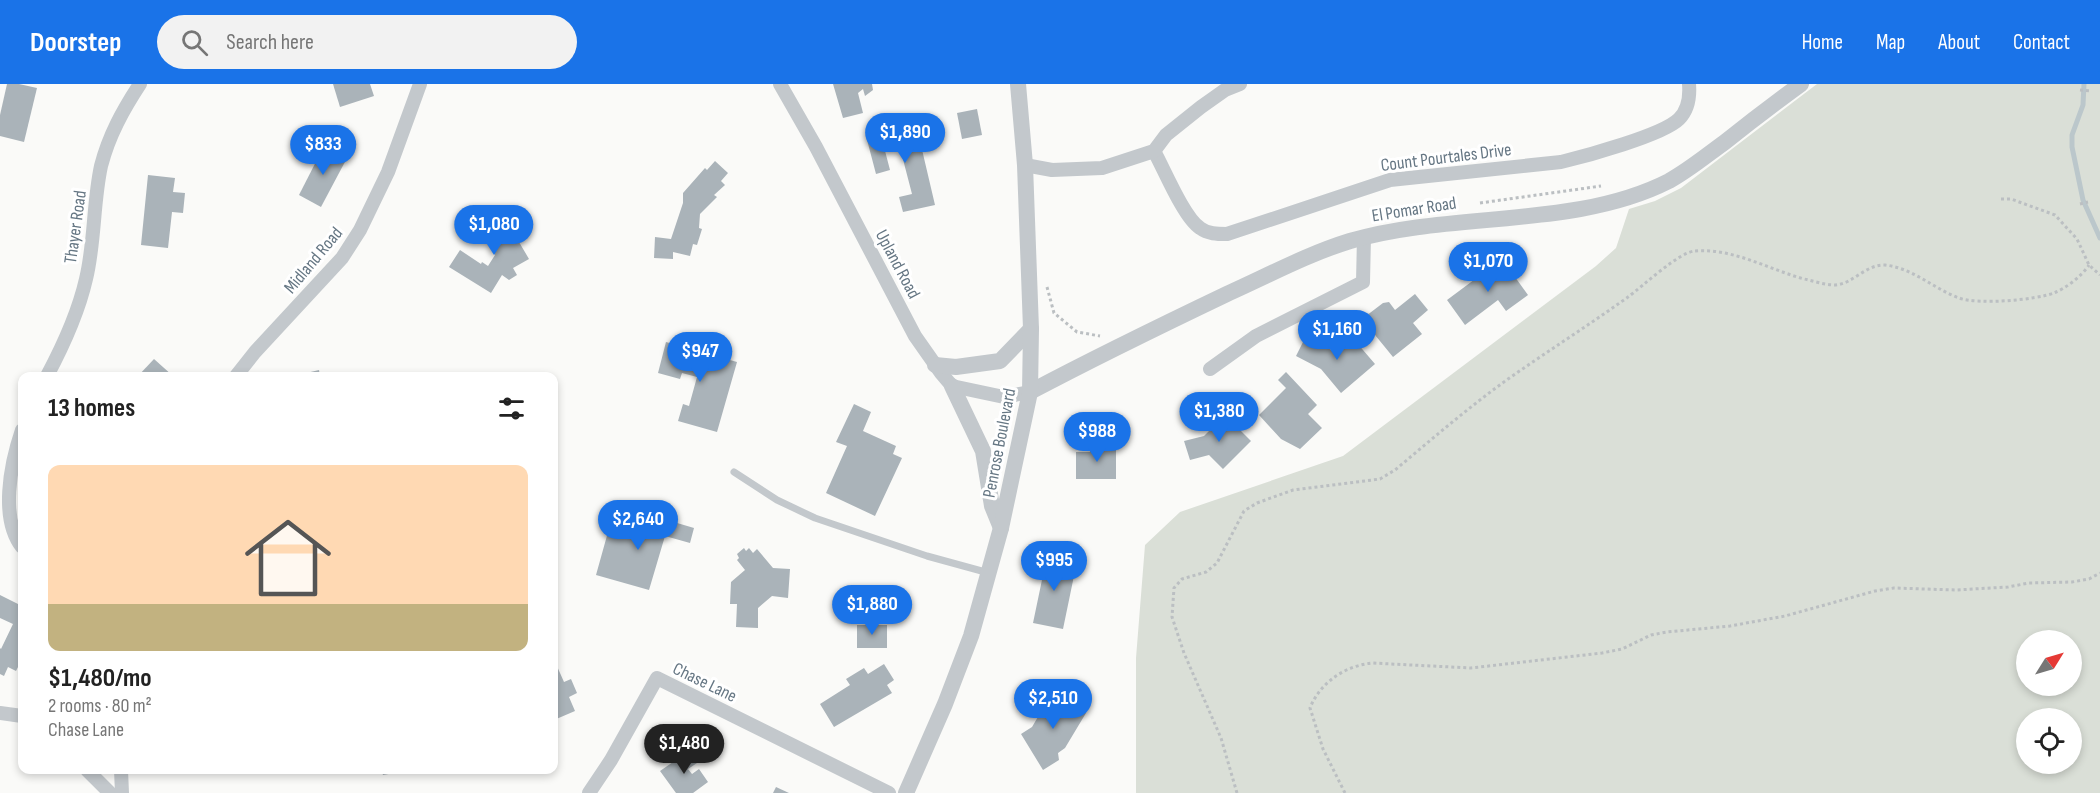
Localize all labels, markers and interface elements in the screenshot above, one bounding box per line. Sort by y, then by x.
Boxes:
search box [157,15,577,69]
text: Doorstep [30,26,121,59]
icon: search [178,26,211,59]
text: Search here [226,29,314,56]
text: Home [1802,30,1843,55]
text: Map [1876,30,1905,55]
text: About [1938,30,1980,55]
text: Contact [2013,30,2070,55]
pin: $1,890 [856,113,954,164]
text: $1,890 [879,120,931,144]
pin: $833 [287,125,359,176]
text: $833 [304,132,342,156]
street label: Count Pourtales Drive [1380,139,1513,176]
street label: Thayer Road [60,189,91,265]
street label: El Pomar Road [1370,192,1458,227]
pin: $1,080 [445,205,543,256]
text: $1,080 [468,212,520,236]
street label: Midland Road [280,223,347,298]
street label: Upland Road [871,226,924,302]
pin: $1,070 [1439,242,1537,293]
text: $1,070 [1463,249,1513,273]
pin: $1,160 [1288,310,1386,361]
text: $1,160 [1312,317,1362,341]
pin: $947 [664,332,736,383]
text: $947 [681,339,719,363]
street label: Penrose Boulevard [979,387,1020,500]
icon: filters [495,392,528,425]
pin: $1,380 [1170,392,1268,443]
text: 13 homes [48,393,135,424]
text: $1,380 [1194,399,1245,423]
pin: $988 [1061,412,1133,463]
text: $988 [1078,419,1116,443]
pin: $2,640 [589,500,687,551]
icon: home [234,504,342,612]
text: $2,640 [612,507,664,531]
pin: $995 [1018,541,1090,592]
text: $995 [1035,548,1073,572]
pin: $1,880 [823,585,921,636]
text: $1,880 [846,592,898,616]
north arrow [2016,630,2082,696]
map controls [2016,630,2082,774]
street label: Chase Lane [669,658,740,707]
text: $1,480/mo [48,663,151,694]
pin: $2,510 [1004,679,1102,730]
text: $2,510 [1028,686,1078,710]
text: 2 rooms · 80 m² [48,694,152,718]
button: locate [2016,708,2082,774]
text: Chase Lane [48,718,124,742]
pin: $1,480 [635,724,733,775]
text: $1,480 [658,731,710,755]

